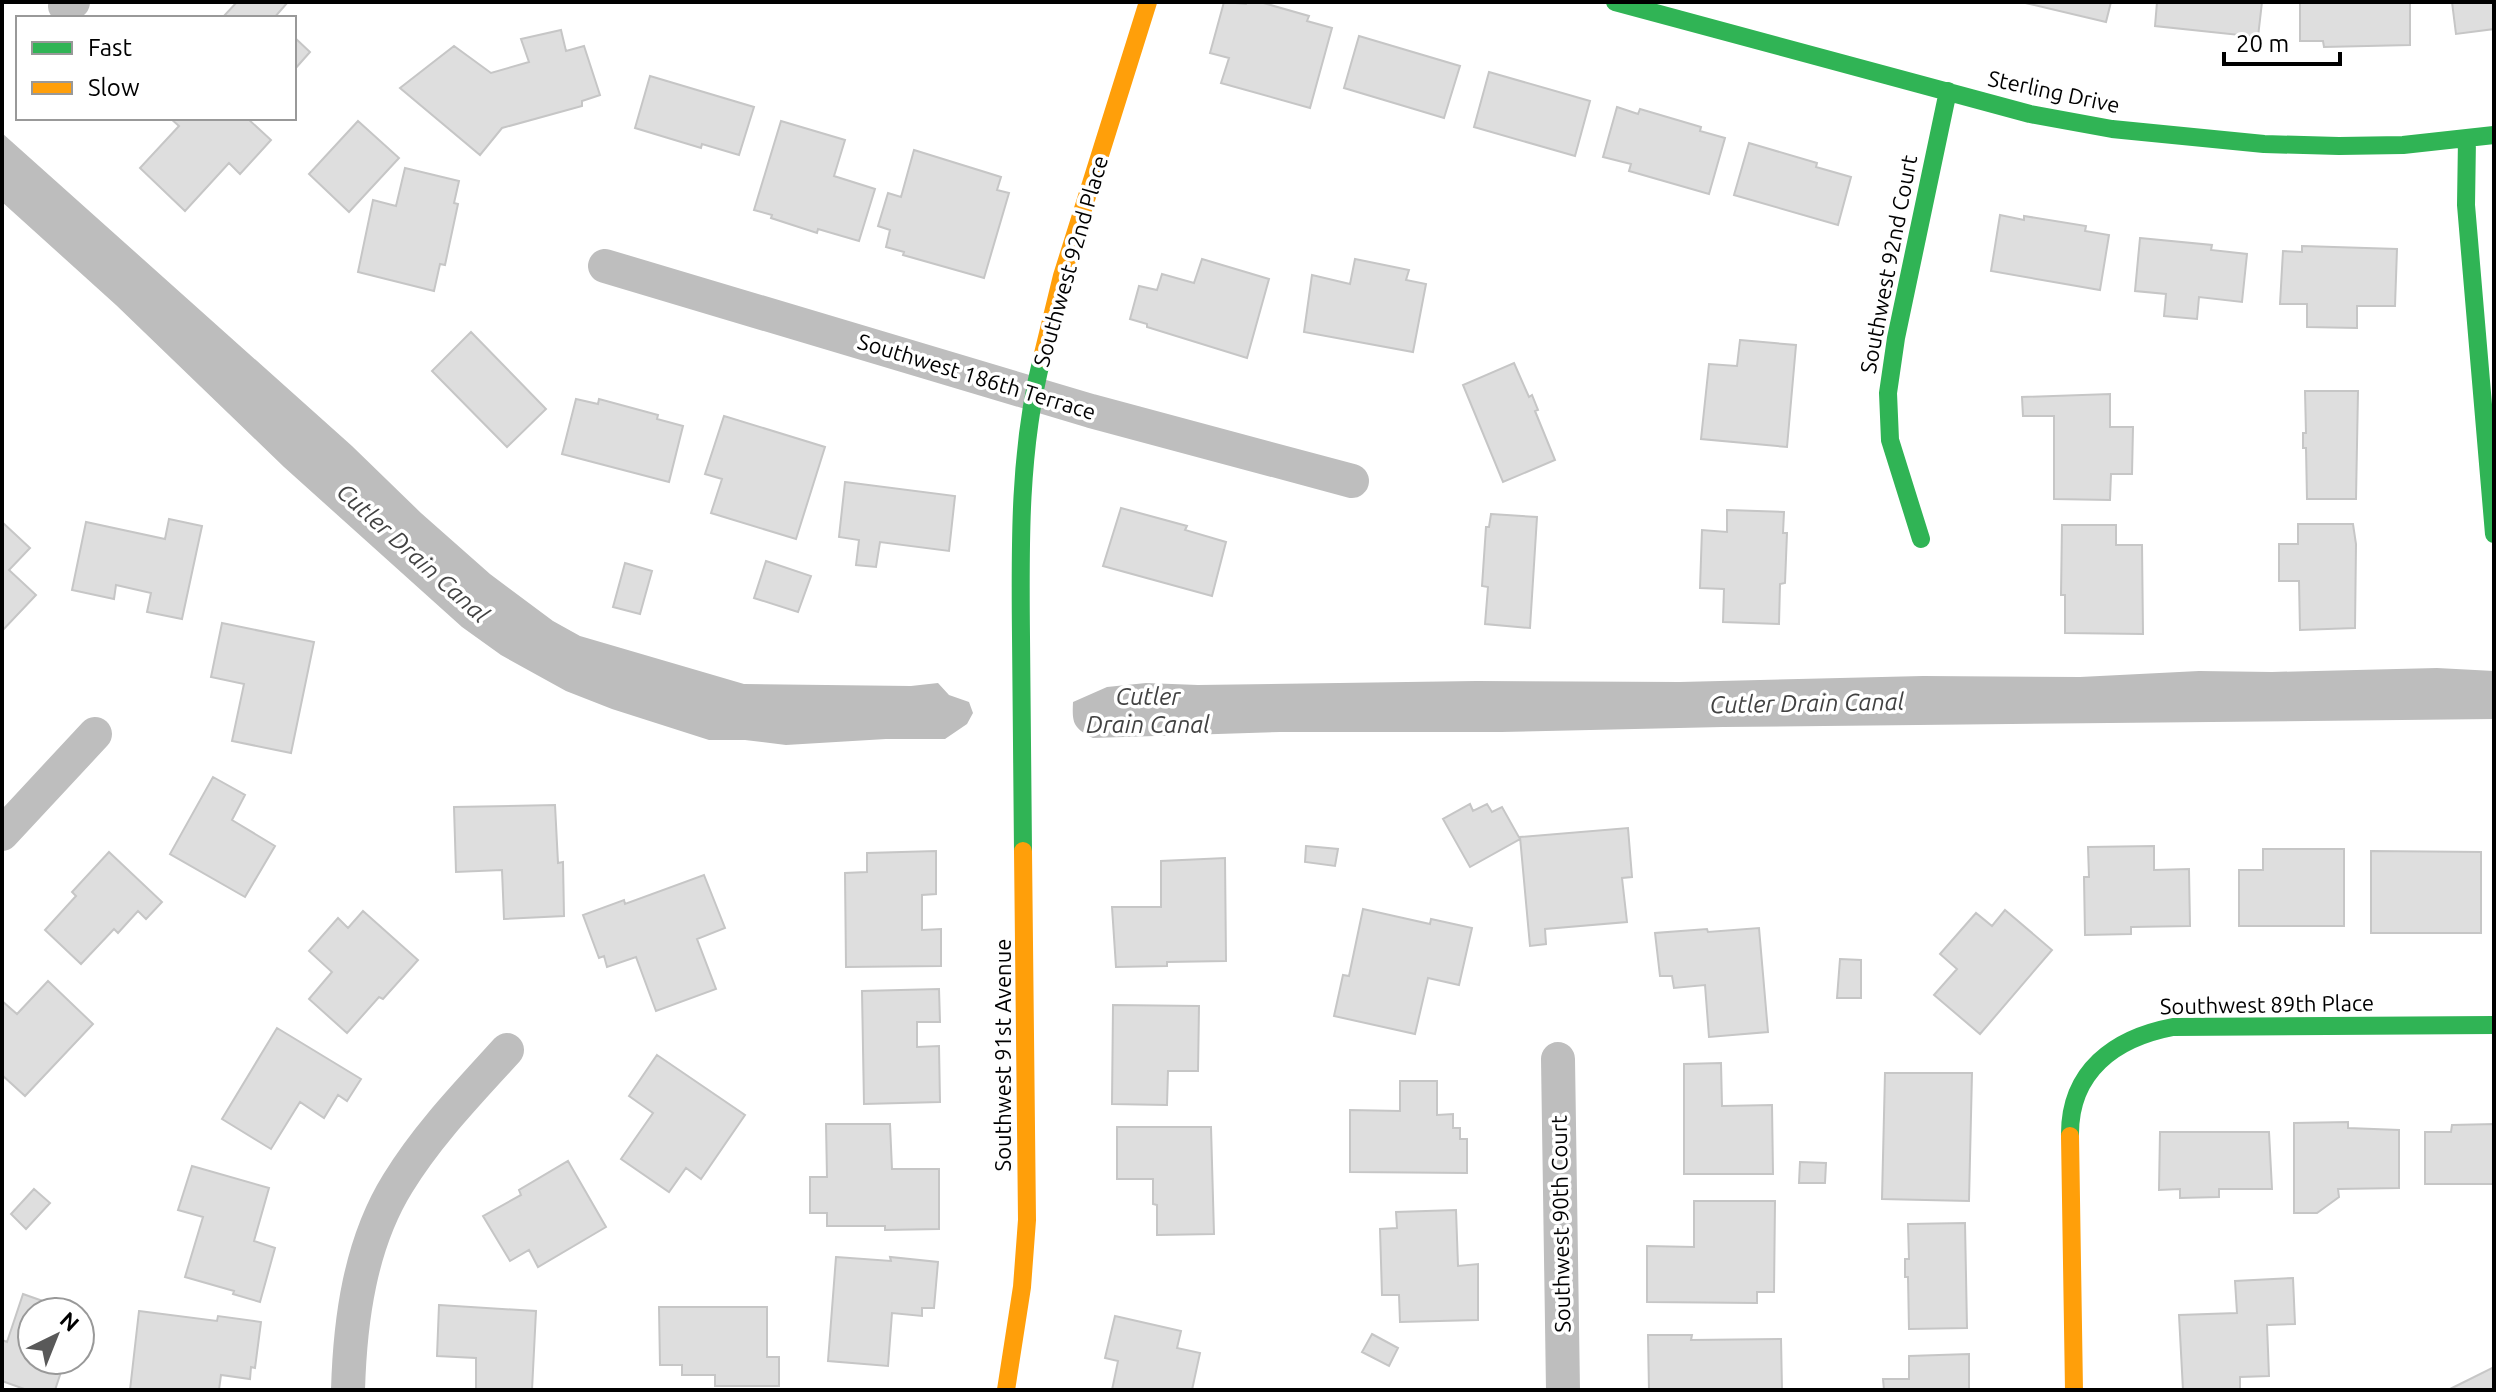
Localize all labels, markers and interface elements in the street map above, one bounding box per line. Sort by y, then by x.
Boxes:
legend [16,16,296,120]
scale bar [2224,16,2340,66]
text: 20 m [2236,30,2289,57]
text: Fast [88,34,132,61]
street label: Sterling Drive [1986,65,2122,117]
text: Slow [88,74,140,101]
street label: Southwest 92nd Court [1855,152,1921,375]
street label: Southwest 92nd Place [1028,153,1112,369]
street label: Southwest 186th Terrace [855,328,1099,424]
water label: Cutler Drain Canal [332,478,495,628]
water label: Cutler Drain Canal [1086,683,1210,738]
water label: Cutler Drain Canal [1709,688,1905,718]
street label: Southwest 91st Avenue [990,939,1015,1171]
street label: Southwest 89th Place [2160,990,2374,1018]
street label: Southwest 90th Court [1546,1115,1574,1333]
north arrow [16,1296,96,1376]
text: N [55,1306,85,1336]

